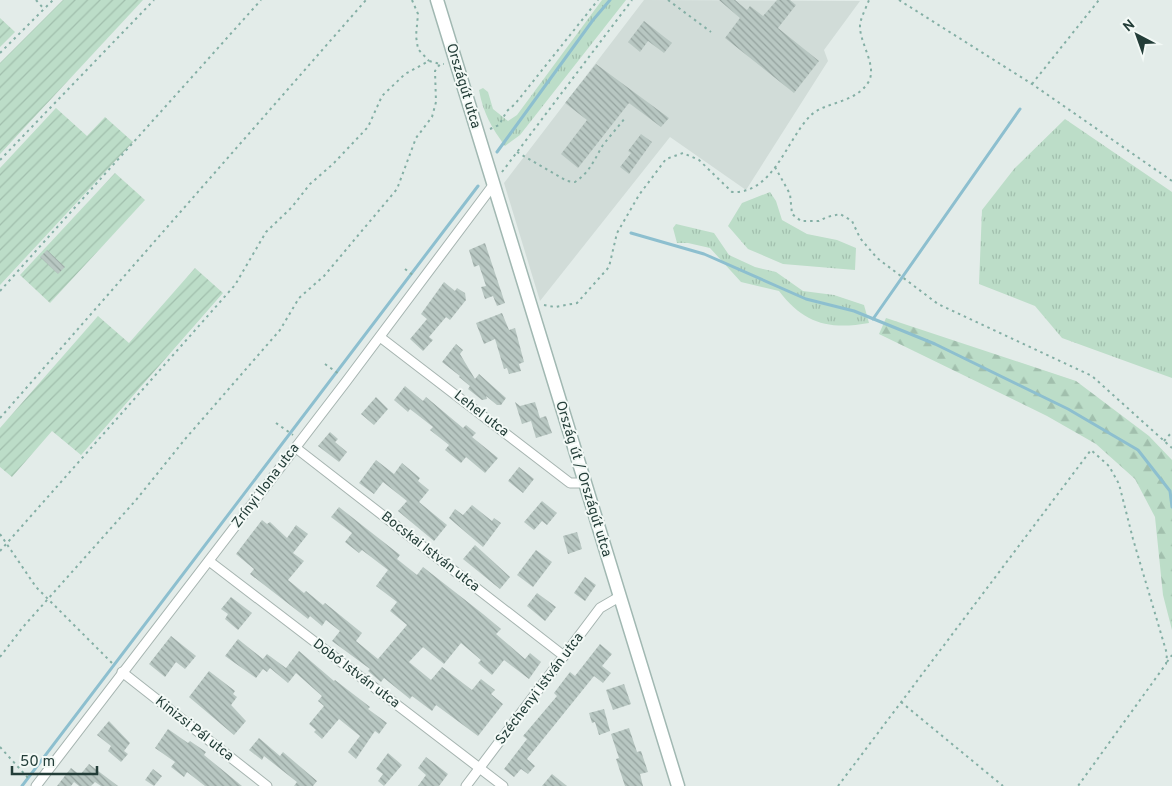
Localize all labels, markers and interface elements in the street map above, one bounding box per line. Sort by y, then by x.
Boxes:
north arrow [1112,10,1162,60]
text: N [1120,17,1139,36]
street label: Országút utca [442,41,484,131]
street label: Lehel utca [450,387,512,441]
street label: Ország út / Országút utca [551,399,615,559]
street label: Zrínyi Ilona utca [229,440,303,532]
street label: Bocskai István utca [377,508,483,596]
street label: Széchenyi István utca [492,630,588,748]
street label: Dobó István utca [309,636,403,712]
street label: Kinizsi Pál utca [151,693,237,765]
scale bar [12,744,98,776]
text: 50 m [20,753,55,772]

